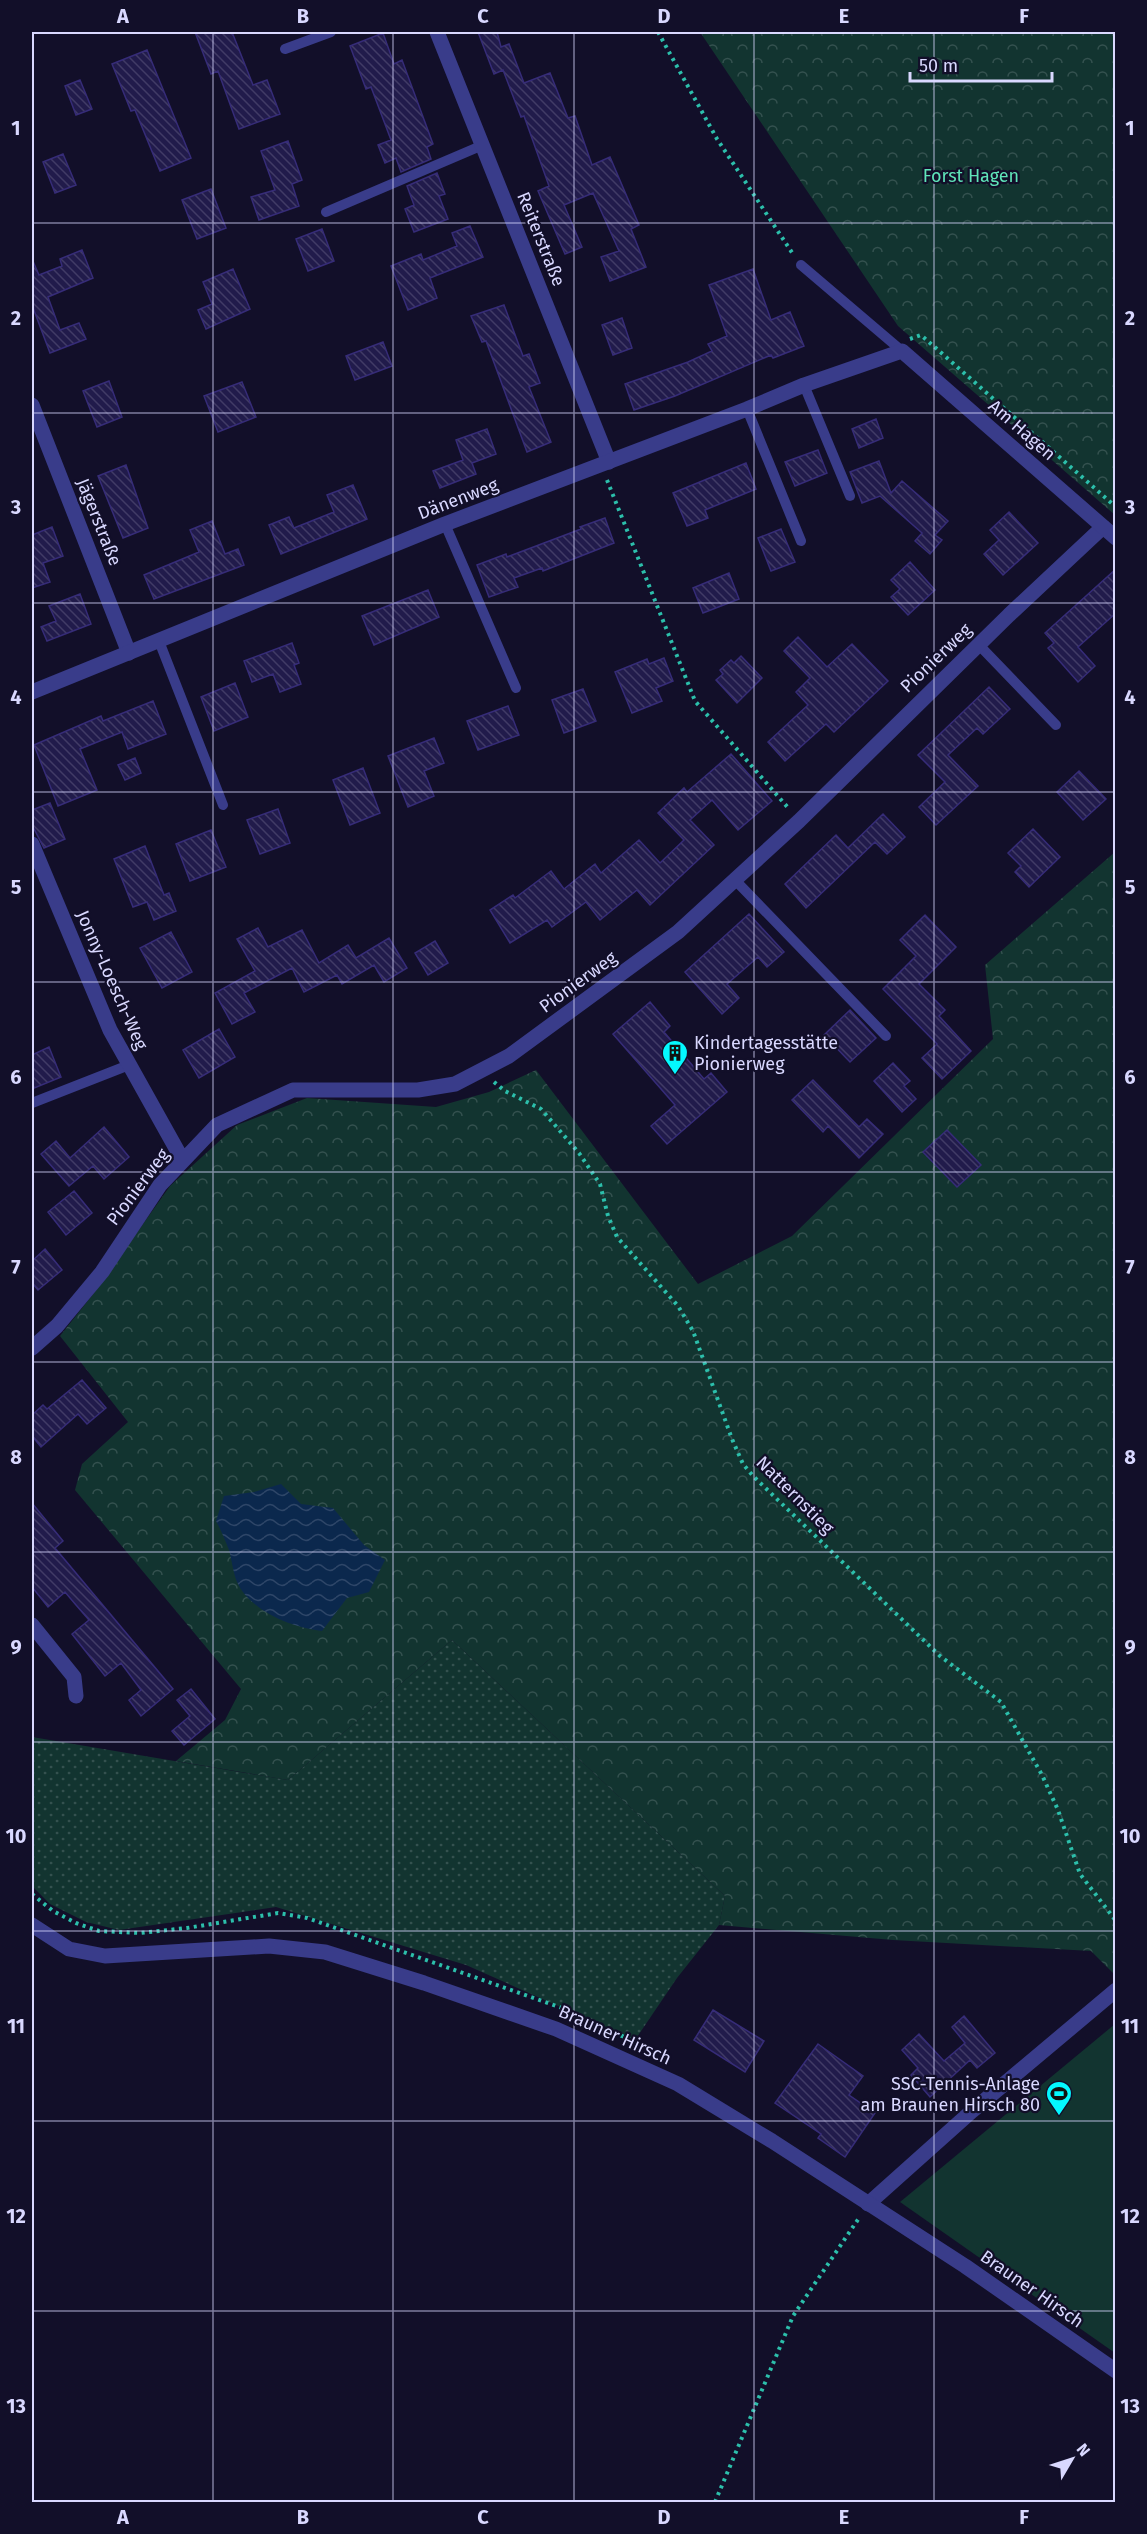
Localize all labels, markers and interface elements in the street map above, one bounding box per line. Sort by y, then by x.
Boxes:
text: A [116,4,130,28]
text: B [297,4,309,28]
text: C [477,4,489,28]
text: D [657,4,671,28]
text: E [839,4,849,28]
text: F [1019,4,1029,28]
scale bar [910,45,1052,83]
text: 50 m [919,55,958,77]
text: 1 [11,116,21,140]
text: 1 [1125,116,1135,140]
park label: Forst Hagen [923,165,1019,187]
street label: Reiterstraße [512,189,570,289]
text: 2 [11,306,21,330]
text: 2 [1125,306,1135,330]
street label: Am Hagen [984,395,1060,465]
street label: Dänenweg [415,473,502,524]
street label: Jägerstraße [72,475,126,569]
text: 3 [10,495,21,519]
text: 3 [1124,495,1135,519]
street label: Pionierweg [896,618,977,697]
text: 4 [10,685,22,709]
text: 4 [1124,685,1136,709]
text: 5 [11,875,22,899]
text: 5 [1125,875,1136,899]
street label: Jonny-Loesch-Weg [71,907,153,1054]
street label: Pionierweg [535,946,622,1018]
place label: Kindertagesstätte Pionierweg [694,1032,838,1075]
building icon: Kindertagesstätte Pionierweg [660,1038,690,1076]
text: 6 [10,1065,22,1089]
text: 6 [1124,1065,1136,1089]
street label: Pionierweg [102,1144,174,1230]
text: 7 [11,1255,21,1279]
text: 7 [1125,1255,1135,1279]
text: 8 [10,1445,22,1469]
text: 8 [1124,1445,1136,1469]
street label: Natternstieg [751,1451,839,1539]
text: 9 [10,1635,22,1659]
text: 9 [1124,1635,1136,1659]
text: 10 [6,1824,26,1848]
text: 10 [1120,1824,1140,1848]
street label: Brauner Hirsch [555,2000,675,2070]
text: 11 [7,2014,25,2038]
text: 11 [1121,2014,1139,2038]
place label: SSC-Tennis-Anlage am Braunen Hirsch 80 [861,2073,1040,2116]
sports icon: SSC-Tennis-Anlage am Braunen Hirsch 80 [1044,2079,1074,2117]
text: 12 [6,2204,26,2228]
text: 12 [1120,2204,1140,2228]
street label: Brauner Hirsch [976,2245,1088,2333]
text: 13 [6,2394,26,2418]
text: 13 [1120,2394,1140,2418]
north arrow [1042,2429,1102,2489]
text: N [1073,2440,1094,2460]
text: A [116,2505,130,2529]
text: B [297,2505,309,2529]
text: C [477,2505,489,2529]
text: D [657,2505,671,2529]
text: E [839,2505,849,2529]
text: F [1019,2505,1029,2529]

